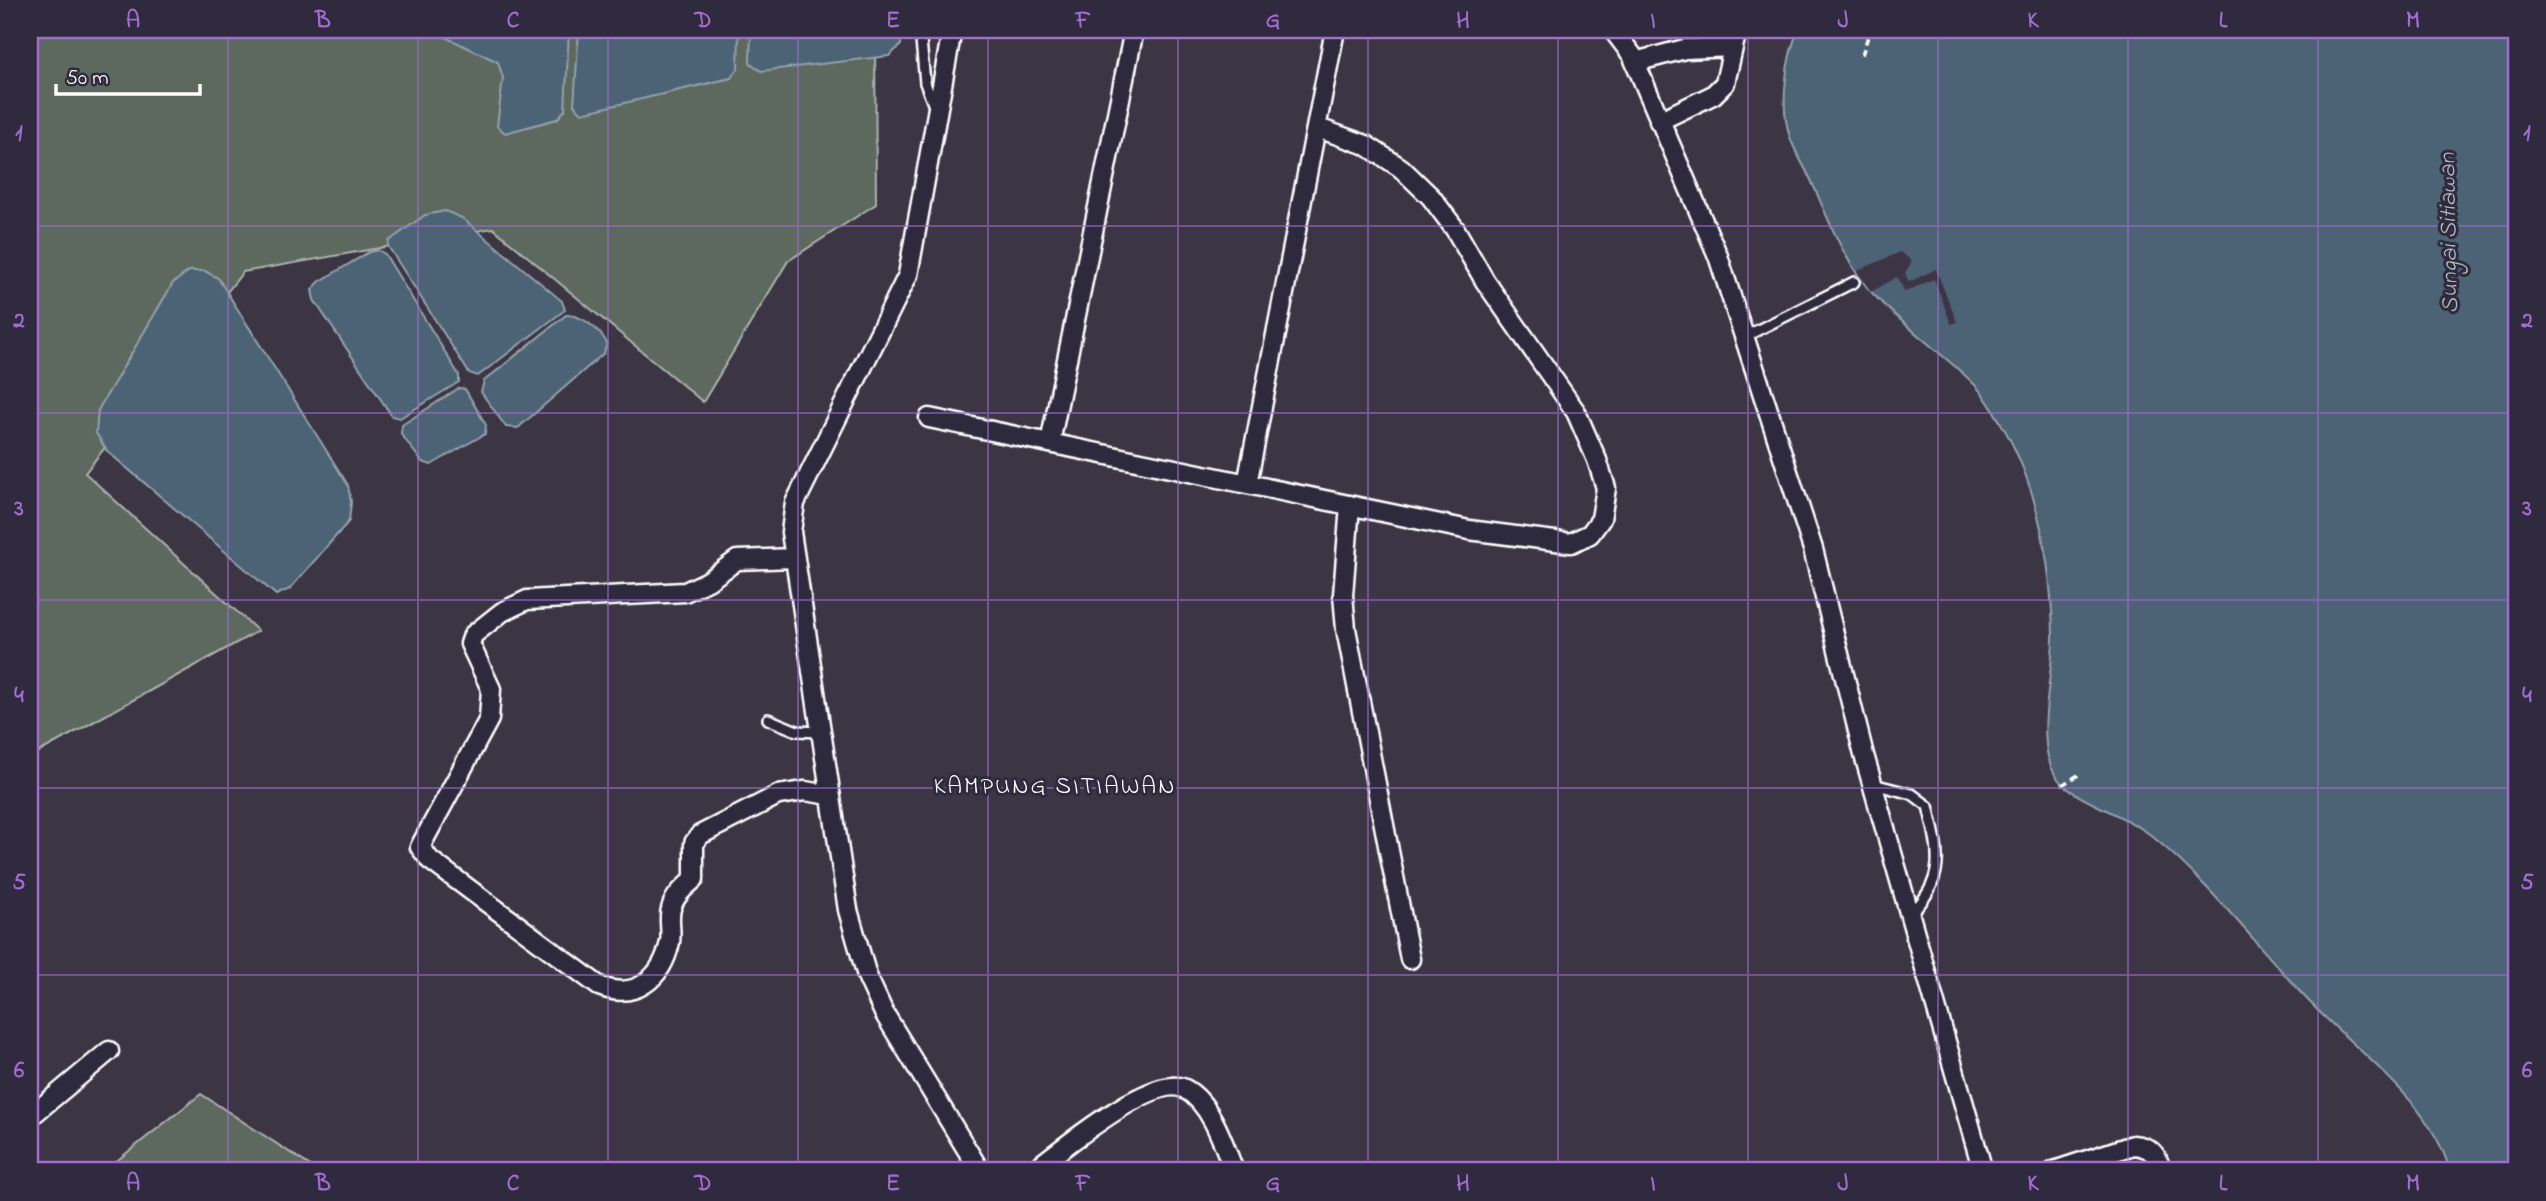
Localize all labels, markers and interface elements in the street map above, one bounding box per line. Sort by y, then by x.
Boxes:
text: A [126,5,140,38]
text: B [314,5,331,38]
text: C [507,5,520,38]
text: D [694,5,711,38]
text: E [886,5,900,38]
text: F [1075,5,1091,38]
text: G [1266,5,1280,38]
text: H [1456,5,1470,38]
text: I [1650,5,1656,38]
text: J [1837,5,1849,38]
text: K [2027,5,2039,38]
text: L [2219,5,2228,38]
text: M [2406,5,2420,38]
scale bar [56,52,200,96]
text: 50 m [66,64,109,94]
text: 1 [15,118,23,151]
text: 1 [2523,118,2531,151]
water label: Sungai Sitiawan [2431,151,2469,314]
text: 2 [12,305,25,338]
text: 2 [2520,305,2533,338]
text: 3 [13,493,24,526]
text: 3 [2521,493,2532,526]
text: 4 [14,680,24,713]
text: 4 [2522,680,2532,713]
district label: KAMPUNG SITIAWAN [934,770,1176,805]
text: 5 [12,867,26,900]
text: 5 [2520,867,2534,900]
text: 6 [14,1055,25,1088]
text: 6 [2522,1055,2533,1088]
text: A [126,1168,140,1201]
text: B [314,1168,331,1201]
text: C [507,1168,520,1201]
text: D [694,1168,711,1201]
text: E [886,1168,900,1201]
text: F [1075,1168,1091,1201]
text: G [1266,1168,1280,1201]
text: H [1456,1168,1470,1201]
text: I [1650,1168,1656,1201]
text: J [1837,1168,1849,1201]
text: K [2027,1168,2039,1201]
text: L [2219,1168,2228,1201]
text: M [2406,1168,2420,1201]

